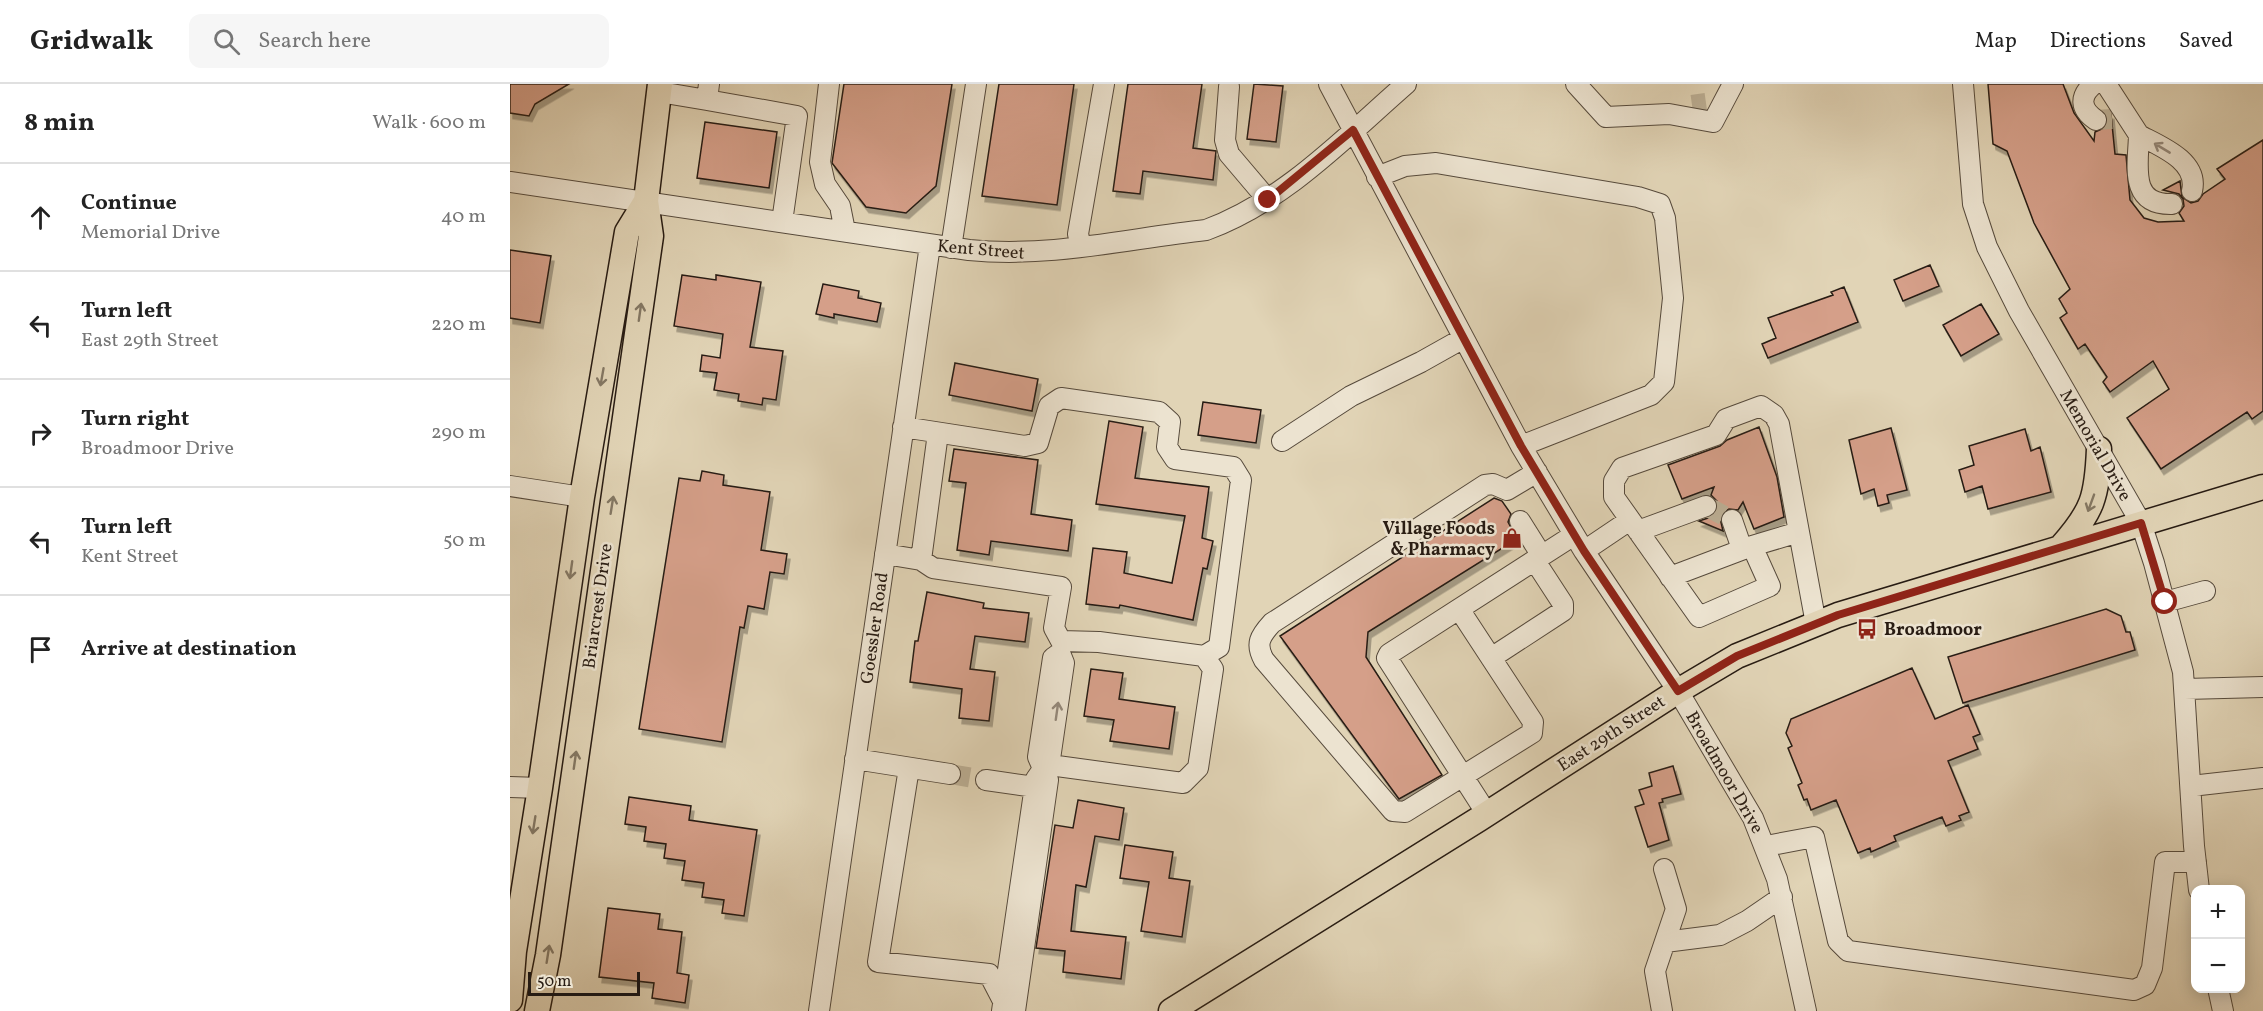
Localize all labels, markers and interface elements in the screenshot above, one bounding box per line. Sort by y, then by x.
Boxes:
search box [189,14,609,68]
text: Gridwalk [30,22,153,61]
icon: search [210,25,243,58]
text: Search here [258,26,371,57]
text: Map [1975,27,2017,56]
text: Directions [2050,27,2146,56]
text: Saved [2179,27,2233,56]
text: 8 min [24,105,95,141]
text: Walk · 600 m [372,109,486,137]
one-way arrow [2154,141,2171,153]
route end [1254,186,1280,212]
text: Continue [81,188,177,219]
icon: ahead [24,201,57,234]
text: 40 m [441,203,486,231]
text: Memorial Drive [81,219,220,247]
street label: Kent Street [936,234,1026,267]
text: Turn left [81,296,172,327]
one-way arrow [635,303,646,323]
icon: left [24,309,57,342]
text: 220 m [431,311,486,339]
text: East 29th Street [81,327,219,355]
one-way arrow [596,367,607,387]
street label: Memorial Drive [2053,385,2137,506]
text: Turn right [81,404,189,435]
icon: right [24,417,57,450]
text: 290 m [431,419,486,447]
text: Broadmoor Drive [81,435,234,463]
one-way arrow [2085,493,2096,511]
one-way arrow [606,496,617,515]
text: Turn left [81,512,172,543]
place label: Village Foods & Pharmacy [1383,517,1495,563]
icon: left [24,525,57,558]
shop icon: Village Foods & Pharmacy [1500,526,1524,550]
text: 50 m [443,527,486,555]
street label: Briarcrest Drive [577,542,620,671]
text: Kent Street [81,543,179,571]
one-way arrow [566,560,577,579]
street label: Goessler Road [855,571,896,686]
route start [2151,588,2177,614]
bus stop icon: Broadmoor [1855,617,1879,641]
place label: Broadmoor [1884,618,1982,643]
icon: arrive [24,633,57,666]
text: Arrive at destination [81,634,297,665]
street label: East 29th Street [1553,690,1671,779]
one-way arrow [1052,702,1063,722]
street label: Broadmoor Drive [1678,707,1769,839]
one-way arrow [569,751,580,771]
one-way arrow [529,815,540,835]
map controls [2191,885,2245,993]
button: + [2191,885,2245,939]
button: − [2191,939,2245,993]
one-way arrow [543,944,554,964]
scale bar [528,969,640,996]
text: 50 m [537,971,571,993]

